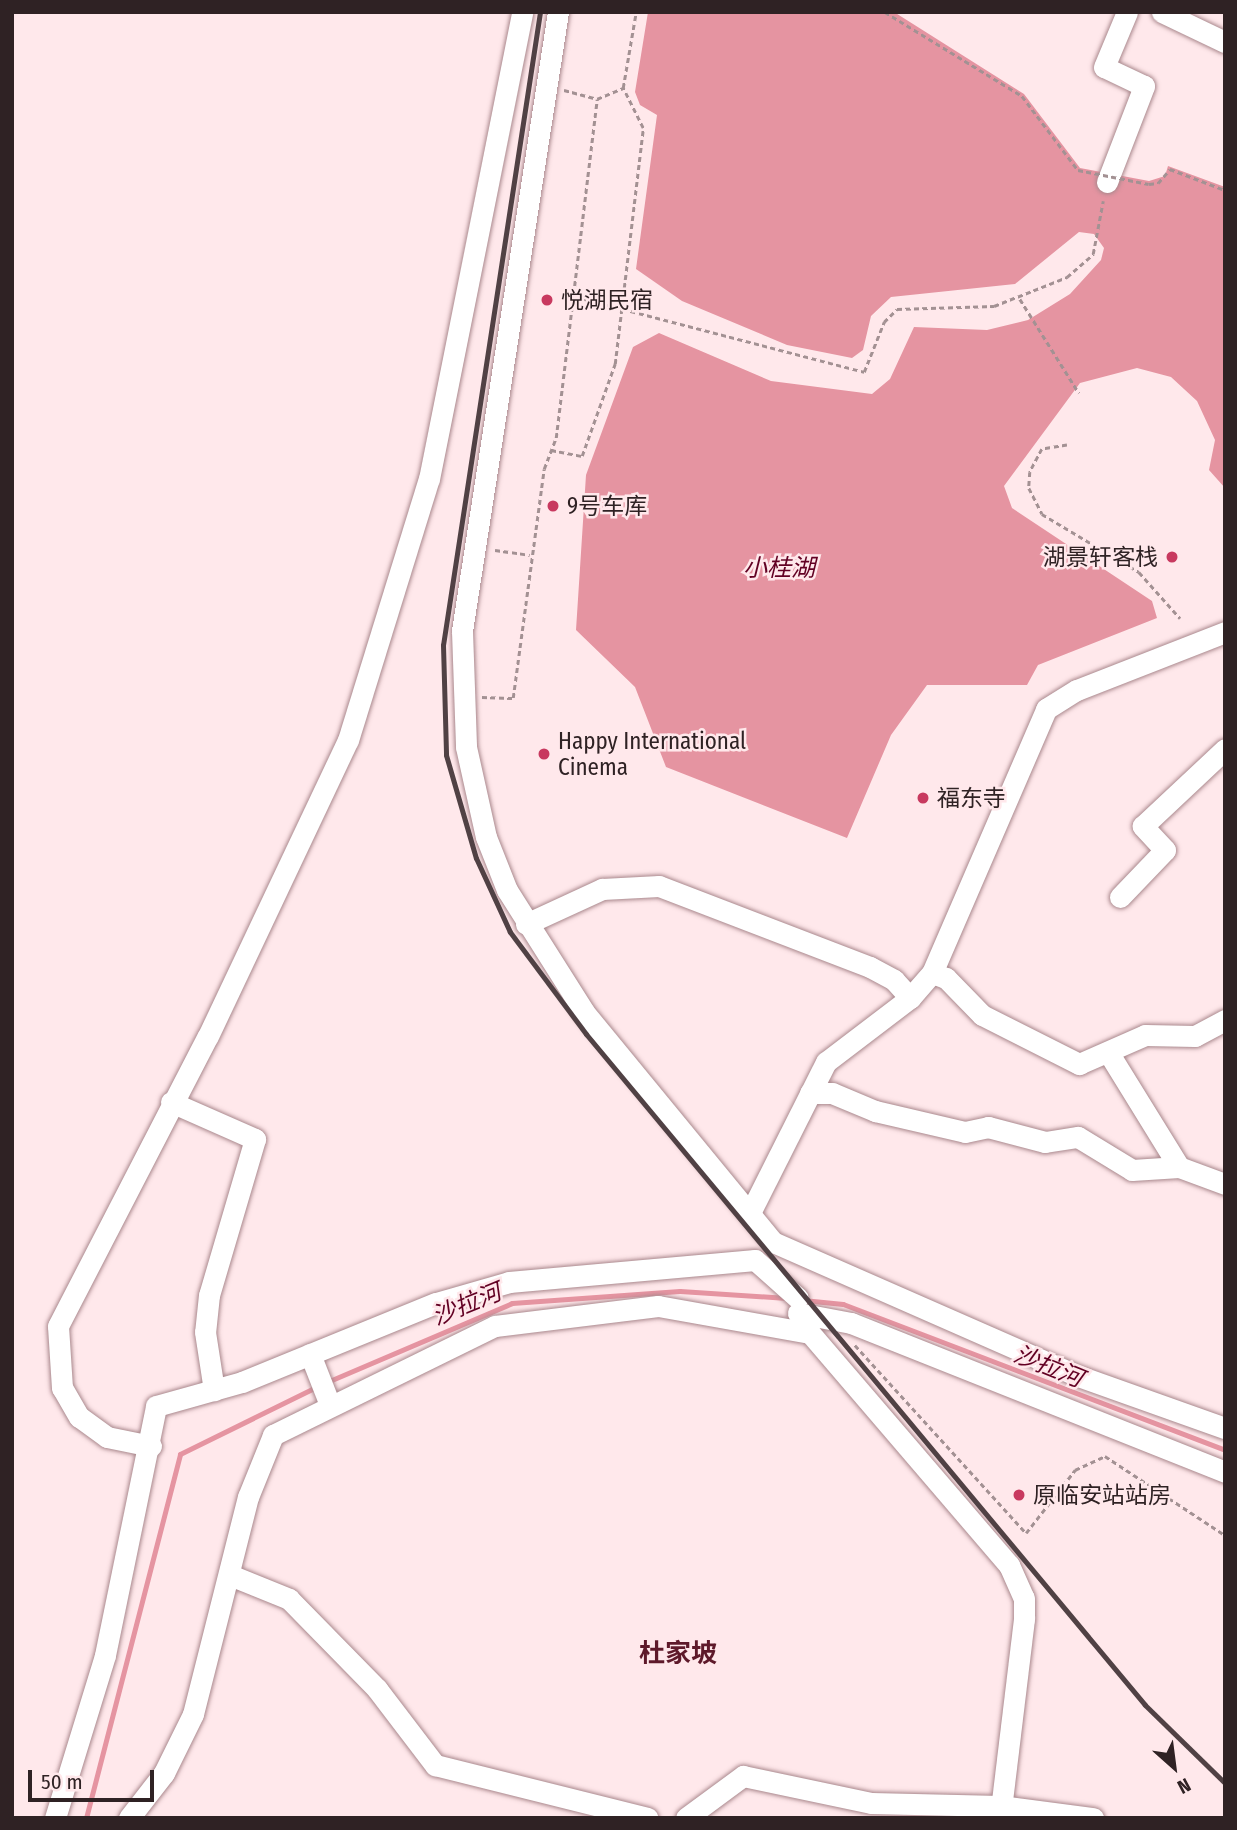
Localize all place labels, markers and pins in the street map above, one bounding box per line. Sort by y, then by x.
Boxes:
place label: 悦湖民宿 [561,286,653,314]
marker: 悦湖民宿 [539,292,555,308]
place label: 9号车库 [567,492,647,520]
marker: 9号车库 [545,498,561,514]
place label: 湖景轩客栈 [1043,543,1158,571]
marker: 湖景轩客栈 [1164,549,1180,565]
place label: Happy International Cinema [558,727,746,781]
marker: Happy International Cinema [536,746,552,762]
place label: 福东寺 [937,784,1006,812]
marker: 福东寺 [915,790,931,806]
place label: 原临安站站房 [1033,1481,1171,1509]
marker: 原临安站站房 [1011,1487,1027,1503]

